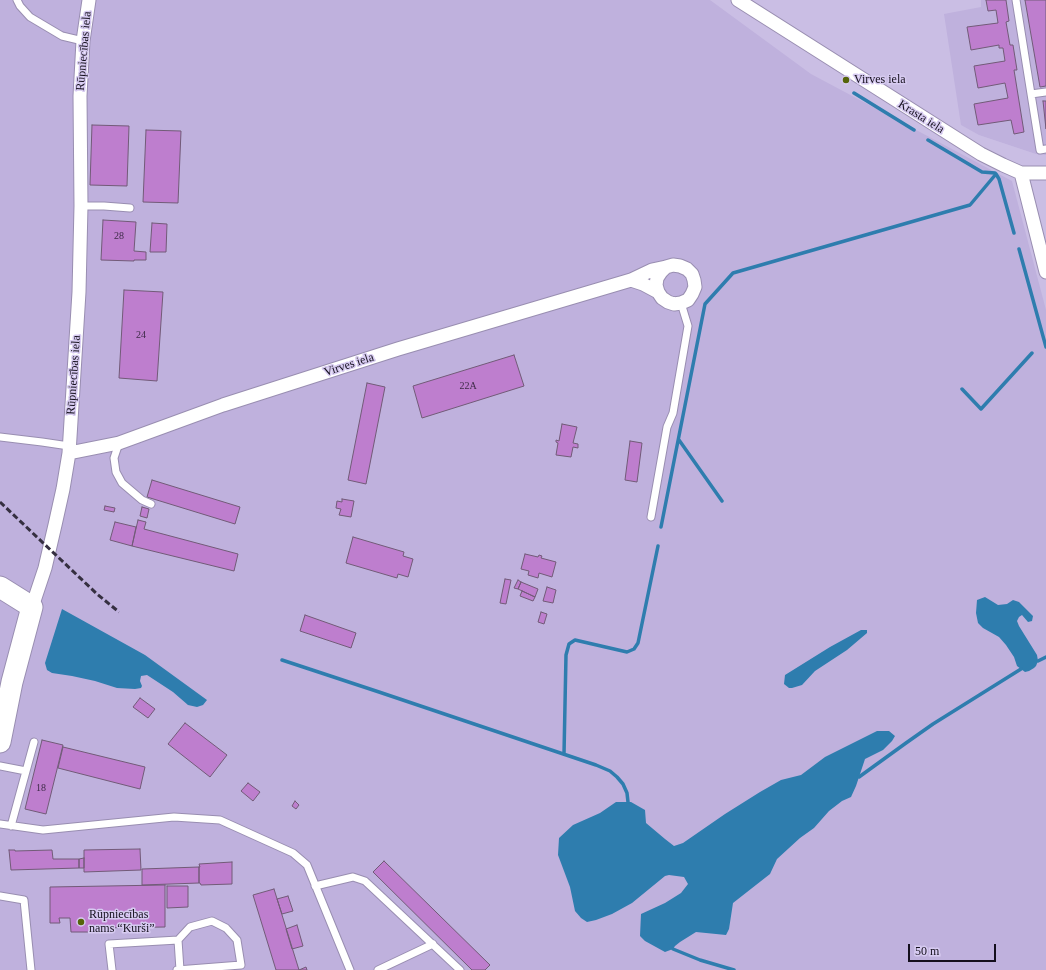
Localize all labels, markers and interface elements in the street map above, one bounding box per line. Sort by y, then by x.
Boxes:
street label: Rūpniecības iela [73,11,95,91]
place label: Virves iela [854,73,906,87]
marker: Virves iela [841,75,851,85]
street label: Krasta iela [895,97,947,137]
house number: 28 [114,230,124,242]
house number: 24 [136,329,146,341]
street label: Rūpniecības iela [64,335,84,415]
street label: Virves iela [322,350,376,380]
house number: 22A [459,380,477,392]
house number: 18 [36,782,46,794]
place label: Rūpniecības nams “Kurši” [89,908,155,936]
marker: Rūpniecības nams “Kurši” [76,917,86,927]
scale bar [910,936,998,962]
text: 50 m [915,944,939,958]

